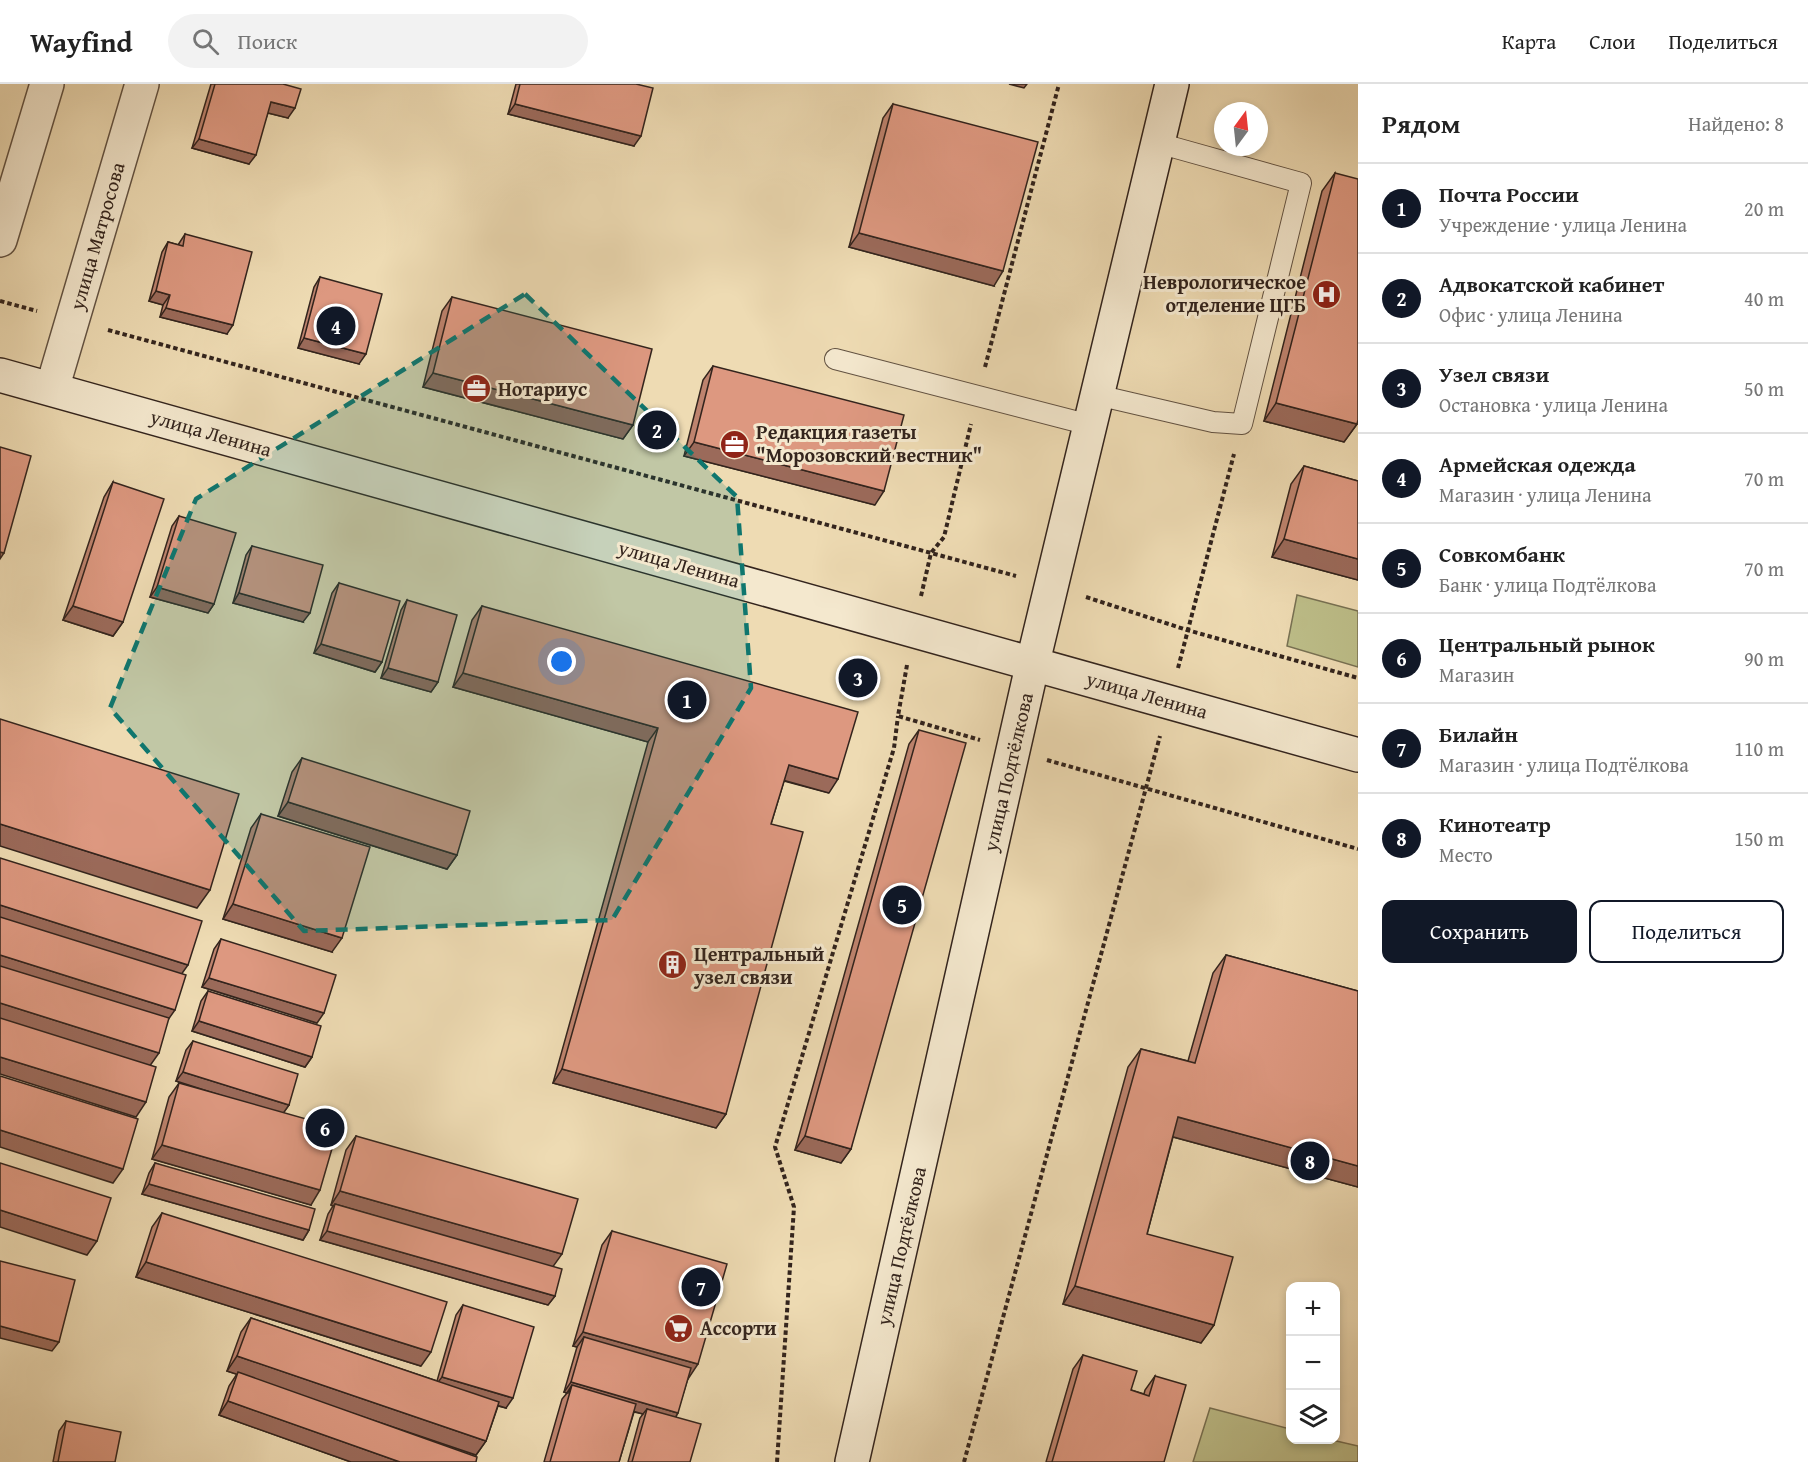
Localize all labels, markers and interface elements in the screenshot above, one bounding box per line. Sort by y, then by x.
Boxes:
search box [168,14,588,68]
text: Wayfind [30,21,132,62]
icon: search [189,25,222,58]
text: Поиск [237,25,297,57]
text: Карта [1502,26,1556,57]
text: Слои [1589,26,1635,57]
text: Поделиться [1668,26,1778,57]
north arrow [1214,102,1268,156]
text: Рядом [1382,104,1460,143]
text: Найдено: 8 [1688,109,1784,138]
street label: улица Матросова [61,158,132,314]
text: Почта России [1439,178,1579,210]
text: 1 [1396,194,1407,223]
text: 20 m [1744,194,1784,223]
text: Учреждение · улица Ленина [1439,210,1687,239]
place label: Неврологическое отделение ЦГБ [1143,267,1306,319]
text: Адвокатской кабинет [1439,268,1664,300]
hospital icon: Неврологическое отделение ЦГБ [1311,278,1343,310]
text: 2 [1396,284,1407,313]
text: 40 m [1744,284,1784,313]
text: Офис · улица Ленина [1439,300,1623,329]
pin: 4 [316,304,356,348]
text: Узел связи [1439,358,1549,390]
office icon: Нотариус [461,373,493,405]
place label: Нотариус [498,374,587,403]
text: 3 [1396,374,1407,403]
text: 50 m [1744,374,1784,403]
text: Остановка · улица Ленина [1439,390,1668,419]
street label: улица Ленина [146,401,276,464]
pin: 2 [638,408,676,452]
place label: Редакция газеты "Морозовский вестник" [756,417,982,469]
office icon: Редакция газеты "Морозовский вестник" [719,428,751,460]
text: Армейская одежда [1439,448,1636,480]
text: 4 [1396,464,1407,493]
text: 70 m [1744,464,1784,493]
text: Магазин · улица Ленина [1439,480,1652,509]
street label: улица Ленина [614,532,744,595]
text: Совкомбанк [1439,538,1565,570]
text: 5 [1396,554,1407,583]
text: 70 m [1744,554,1784,583]
text: Банк · улица Подтёлкова [1439,570,1656,599]
text: Центральный рынок [1439,628,1655,660]
text: 6 [1396,644,1407,673]
text: 90 m [1744,644,1784,673]
your location [547,647,576,676]
pin: 3 [838,656,878,700]
text: Магазин [1439,660,1514,689]
street label: улица Ленина [1082,663,1212,726]
pin: 1 [668,678,706,722]
street label: улица Подтёлкова [975,689,1040,855]
text: Билайн [1439,718,1518,750]
text: 7 [1396,734,1407,763]
text: 110 m [1734,734,1784,763]
text: Магазин · улица Подтёлкова [1439,750,1689,779]
text: Кинотеатр [1439,808,1551,840]
text: 8 [1396,824,1407,853]
text: 150 m [1734,824,1784,853]
text: Место [1439,840,1493,869]
pin: 5 [882,882,922,928]
button: Сохранить [1382,900,1577,963]
button: Поделиться [1589,900,1784,963]
place label: Центральный узел связи [693,939,825,991]
building icon: Центральный узел связи [657,949,689,981]
pin: 6 [306,1106,344,1150]
pin: 8 [1290,1138,1330,1184]
street label: улица Подтёлкова [868,1163,933,1329]
pin: 7 [682,1264,720,1310]
map controls [1286,1282,1340,1444]
button: + [1286,1282,1340,1336]
supermarket icon: Ассорти [663,1312,695,1344]
place label: Ассорти [700,1313,777,1342]
button: − [1286,1336,1340,1390]
button: layers [1286,1390,1340,1444]

